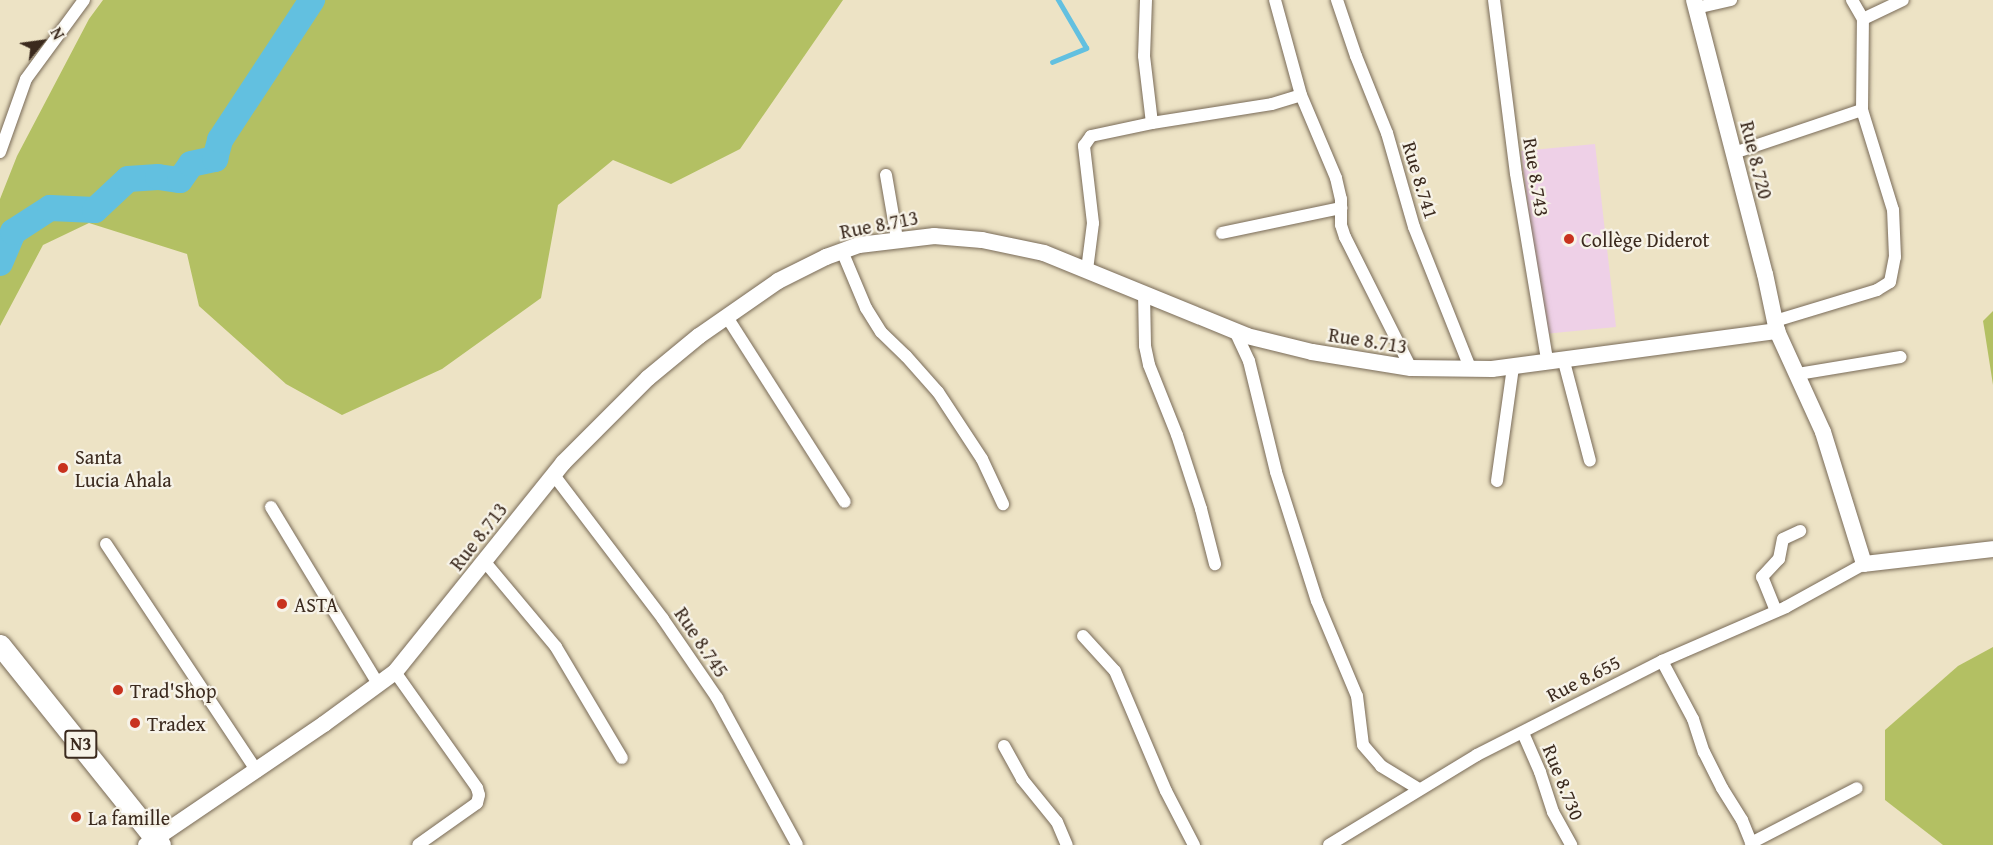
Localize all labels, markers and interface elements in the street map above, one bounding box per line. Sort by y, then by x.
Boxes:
north arrow [12,12,72,72]
text: N [45,23,71,44]
street label: Rue 8.720 [1736,119,1778,201]
street label: Rue 8.743 [1519,136,1555,218]
street label: Rue 8.741 [1398,138,1444,222]
street label: Rue 8.713 [838,205,920,243]
place label: Collège Diderot [1581,227,1709,251]
marker: Collège Diderot [1562,232,1576,246]
street label: Rue 8.713 [1327,322,1409,358]
place label: Santa Lucia Ahala [75,444,172,491]
marker: Santa Lucia Ahala [56,461,70,475]
street label: Rue 8.713 [444,497,512,575]
place label: ASTA [294,592,338,616]
marker: ASTA [275,597,289,611]
street label: Rue 8.745 [670,602,734,682]
street label: Rue 8.655 [1542,649,1624,707]
place label: Trad'Shop [130,678,217,702]
marker: Trad'Shop [111,683,125,697]
place label: Tradex [147,711,206,735]
marker: Tradex [128,716,142,730]
road number: N3 [63,729,99,759]
street label: Rue 8.730 [1538,741,1590,823]
place label: La famille [88,805,170,829]
marker: La famille [69,810,83,824]

